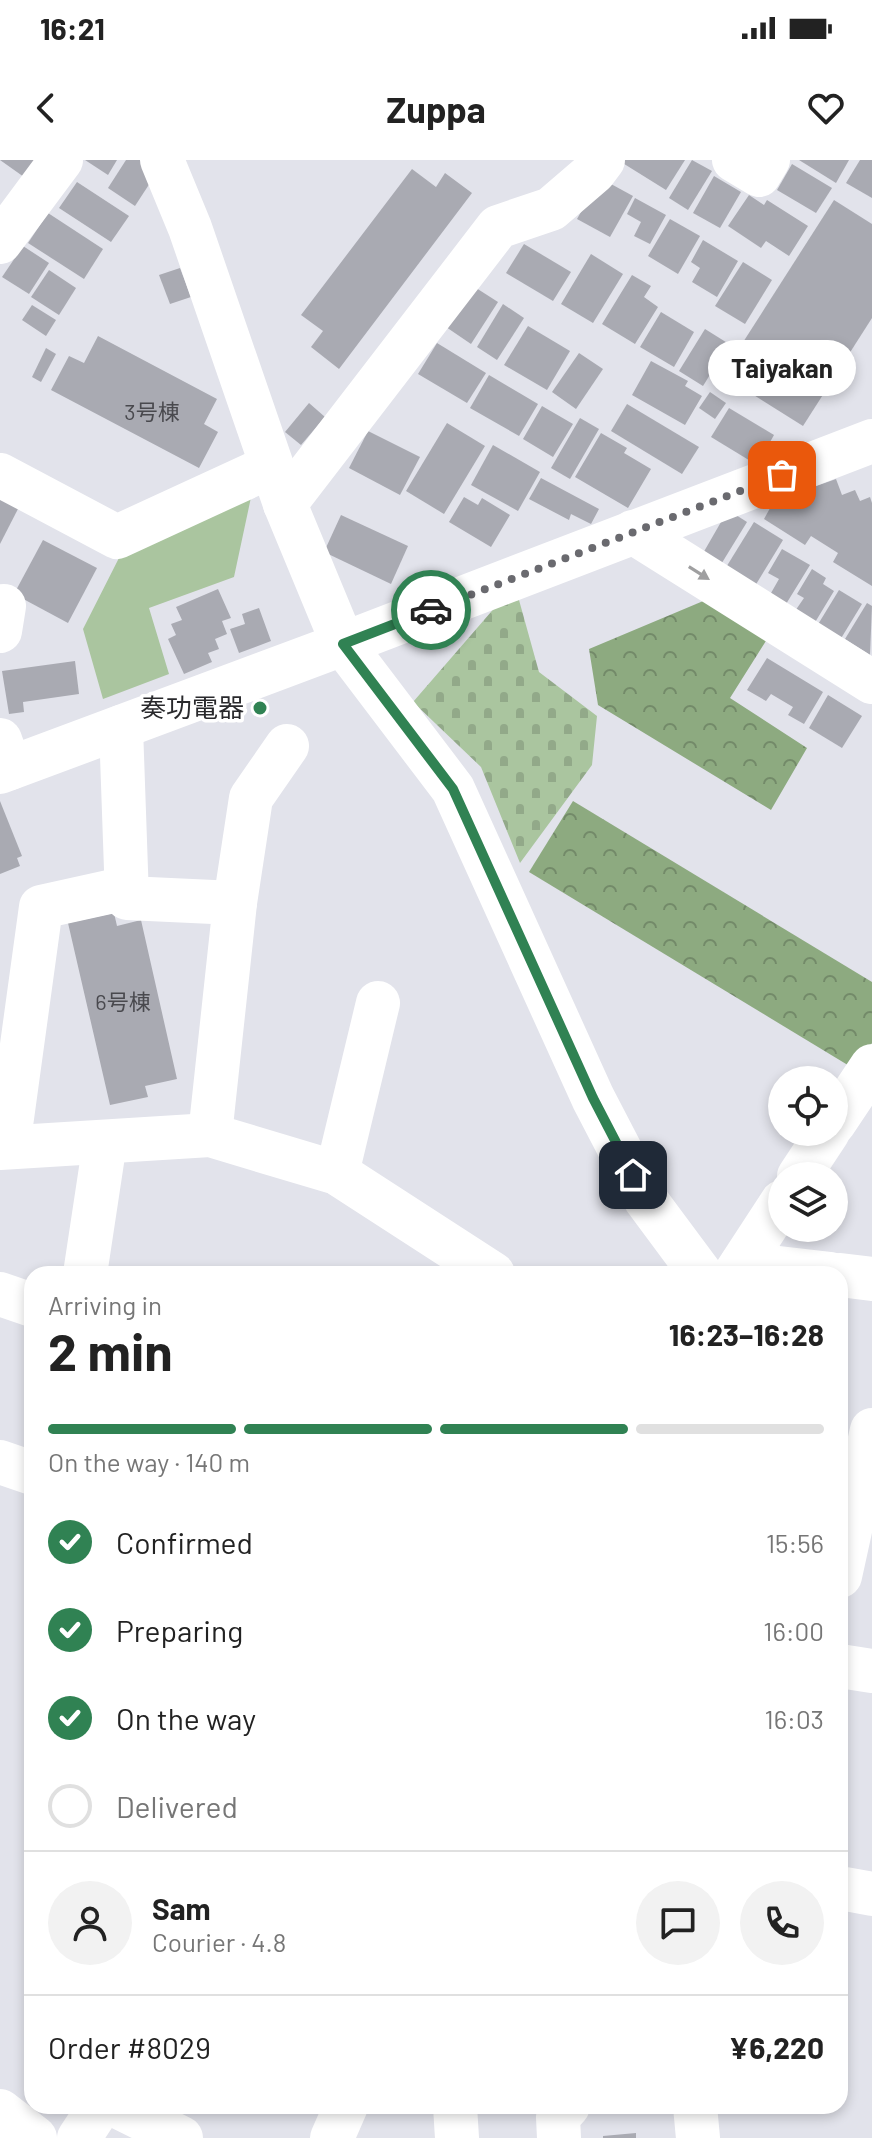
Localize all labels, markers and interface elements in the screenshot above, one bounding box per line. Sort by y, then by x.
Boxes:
text: 16:21 [40,10,105,46]
icon: back [24,86,68,130]
icon: heart [804,86,848,130]
text: Zuppa [386,87,486,130]
callout: Taiyakan [708,339,856,395]
text: Taiyakan [731,352,833,383]
house number: 3号棟 [124,398,180,424]
pin [748,441,816,509]
icon: bag [760,453,804,497]
one-way arrow [689,566,710,581]
courier [391,570,471,650]
icon: car [409,588,453,632]
place label: 奏功電器 [140,691,244,722]
marker: 奏功電器 [251,699,269,717]
house number: 6号棟 [95,988,151,1014]
map controls [768,1066,848,1242]
button: locate [768,1066,848,1146]
pin [599,1141,667,1209]
icon: home [611,1153,655,1197]
button: layers [768,1162,848,1242]
text: Arriving in [48,1289,162,1320]
text: 16:23–16:28 [669,1316,824,1352]
text: 2 min [48,1319,173,1381]
text: On the way · 140 m [48,1446,250,1477]
icon: check [48,1520,92,1564]
text: Confirmed [116,1524,253,1560]
text: 15:56 [766,1527,824,1558]
icon: check [48,1608,92,1652]
text: Preparing [116,1612,243,1648]
text: 16:00 [763,1615,824,1646]
icon: check [48,1696,92,1740]
text: On the way [116,1700,256,1736]
text: 16:03 [765,1703,824,1734]
text: Delivered [116,1788,238,1824]
button: person [48,1881,132,1965]
button: chat [636,1881,720,1965]
button: phone [740,1881,824,1965]
text: Sam [152,1890,211,1926]
text: Courier · 4.8 [152,1926,286,1957]
text: Order #8029 [48,2029,211,2065]
text: ¥6,220 [729,2029,824,2065]

